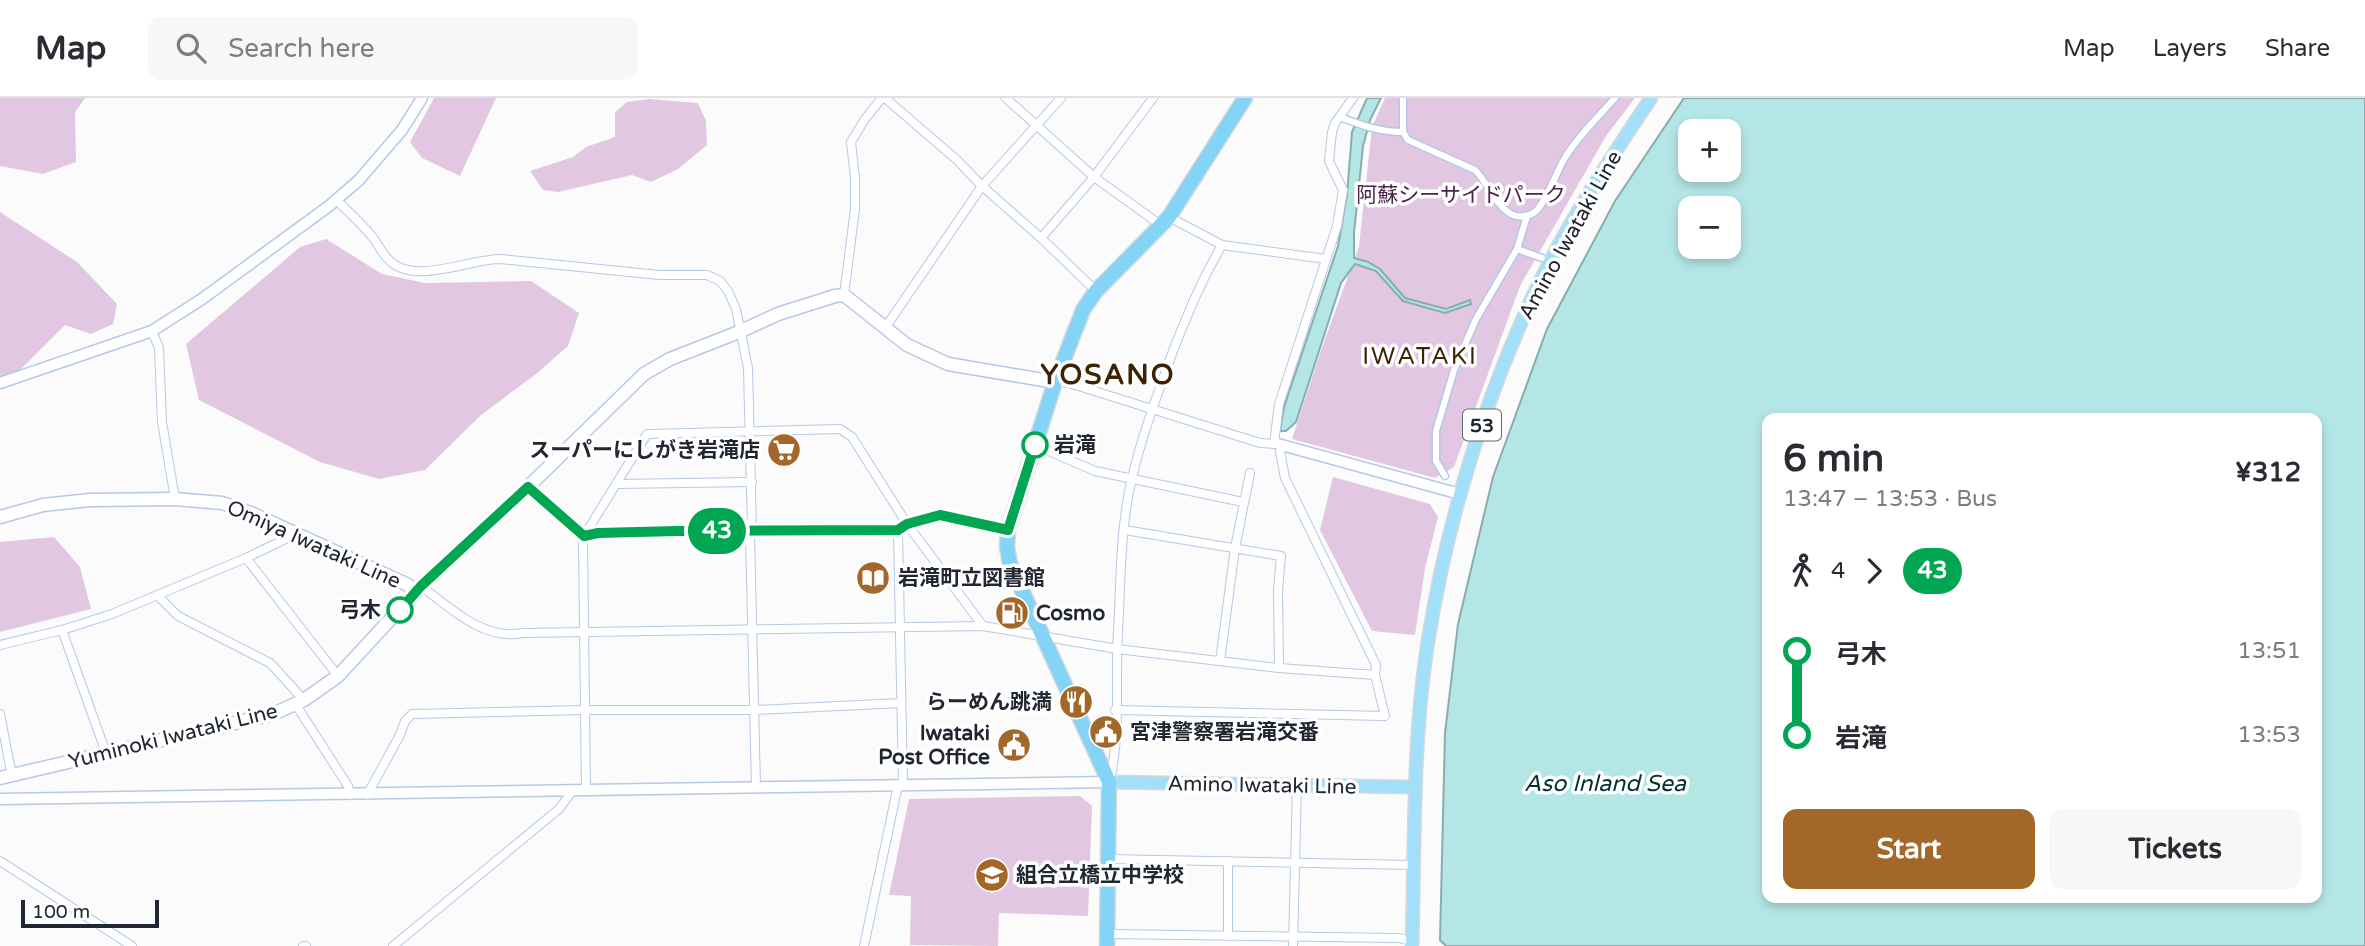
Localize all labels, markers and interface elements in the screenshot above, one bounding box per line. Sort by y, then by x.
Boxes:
search box [148,17,638,80]
text: Map [35,29,106,68]
icon: search [172,29,210,67]
text: Search here [228,33,374,64]
text: Map [2063,34,2115,63]
text: Layers [2153,34,2227,63]
text: Share [2265,34,2330,63]
map controls [1678,119,1741,259]
button: + [1678,119,1741,182]
street label: Amino Iwataki Line [1514,146,1627,324]
park label: 阿蘇シーサイドパーク [1356,183,1566,208]
button: − [1678,196,1741,259]
district label: IWATAKI [1362,342,1478,371]
district label: YOSANO [1040,358,1176,392]
road number: 53 [1463,410,1501,440]
supermarket icon: スーパーにしがき岩滝店 [765,431,803,469]
marker: 岩滝 [1022,432,1048,458]
place label: 岩滝 [1054,433,1096,458]
text: 6 min [1783,436,1884,482]
place label: スーパーにしがき岩滝店 [529,438,760,463]
text: ¥312 [2235,457,2301,488]
text: 13:47 – 13:53 · Bus [1783,485,1997,513]
street label: Omiya Iwataki Line [223,495,405,594]
line badge: 43 [686,508,748,554]
text: 43 [702,516,732,545]
icon: walk [1783,552,1821,590]
icon: forward [1855,552,1893,590]
text: 43 [1917,556,1948,585]
text: 4 [1831,557,1845,585]
library icon: 岩滝町立図書館 [854,559,892,597]
place label: 岩滝町立図書館 [898,566,1045,591]
fuel station icon: Cosmo [993,594,1031,632]
marker: 弓木 [387,597,413,623]
place label: 弓木 [339,598,381,623]
place label: Cosmo [1036,601,1105,626]
text: 13:51 [2237,637,2301,665]
text: 弓木 [1835,639,1887,670]
restaurant icon: らーめん跳満 [1057,683,1095,721]
place label: らーめん跳満 [926,690,1052,715]
street label: Yuminoki Iwataki Line [66,698,280,775]
public building icon: 宮津警察署岩滝交番 [1087,713,1125,751]
place label: 宮津警察署岩滝交番 [1130,720,1319,745]
place label: Iwataki Post Office [878,721,990,770]
text: 13:53 [2237,721,2301,749]
text: 岩滝 [1835,723,1887,754]
public building icon: Iwataki Post Office [995,726,1033,764]
water label: Aso Inland Sea [1524,770,1687,798]
street label: Amino Iwataki Line [1167,771,1357,800]
button: Start [1783,809,2035,889]
button: Tickets [2049,809,2301,889]
school or university icon: 組合立橋立中学校 [973,856,1011,894]
place label: 組合立橋立中学校 [1016,863,1184,888]
scale bar [21,897,159,929]
text: 100 m [32,901,90,923]

